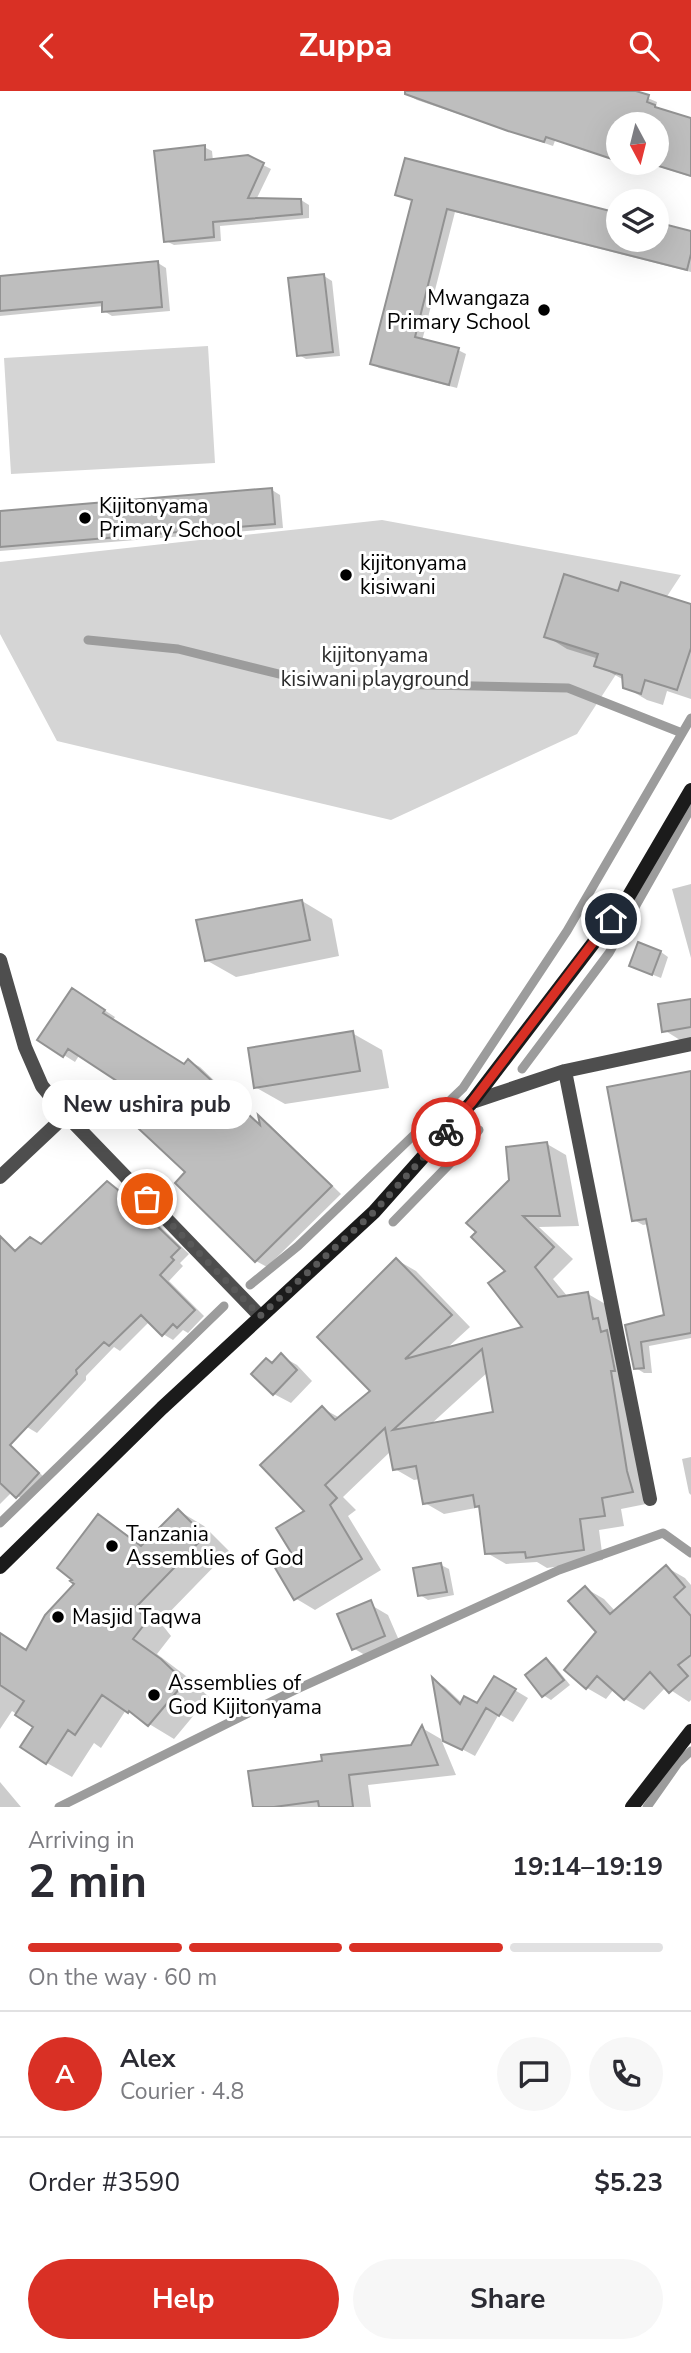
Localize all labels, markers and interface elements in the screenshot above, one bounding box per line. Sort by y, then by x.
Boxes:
text: Zuppa [299,24,392,67]
icon: back [28,27,66,65]
icon: search [625,27,663,65]
north arrow [606,112,668,175]
map controls [606,112,669,252]
button: layers [606,189,669,252]
place label: Mwangaza Primary School [387,284,531,336]
marker: Mwangaza Primary School [536,302,552,318]
place label: Kijitonyama Primary School [99,492,243,544]
marker: Kijitonyama Primary School [77,510,93,526]
place label: kijitonyama kisiwani [360,549,467,601]
marker: kijitonyama kisiwani [338,567,354,583]
park label: kijitonyama kisiwani playground [281,641,469,693]
pin [581,889,641,949]
icon: home [592,900,630,938]
callout: New ushira pub [42,1080,252,1129]
text: New ushira pub [63,1089,231,1120]
courier [411,1097,481,1167]
icon: bike [427,1113,465,1151]
pin [117,1169,177,1229]
icon: bag [128,1180,166,1218]
place label: Tanzania Assemblies of God [126,1520,304,1572]
marker: Tanzania Assemblies of God [104,1538,120,1554]
place label: Masjid Taqwa [72,1603,202,1631]
marker: Masjid Taqwa [50,1609,66,1625]
place label: Assemblies of God Kijitonyama [168,1669,322,1721]
marker: Assemblies of God Kijitonyama [146,1687,162,1703]
text: Arriving in [28,1825,135,1856]
text: 19:14–19:19 [512,1849,663,1884]
text: 2 min [28,1850,147,1913]
text: On the way · 60 m [28,1962,217,1993]
button: chat [497,2037,571,2111]
button: phone [589,2037,663,2111]
text: Alex [120,2041,176,2076]
text: A [55,2057,75,2092]
text: Courier · 4.8 [120,2076,244,2107]
text: Order #3590 [28,2165,180,2200]
text: $5.23 [594,2165,663,2200]
button: Help [28,2259,339,2339]
button: Share [353,2259,663,2339]

